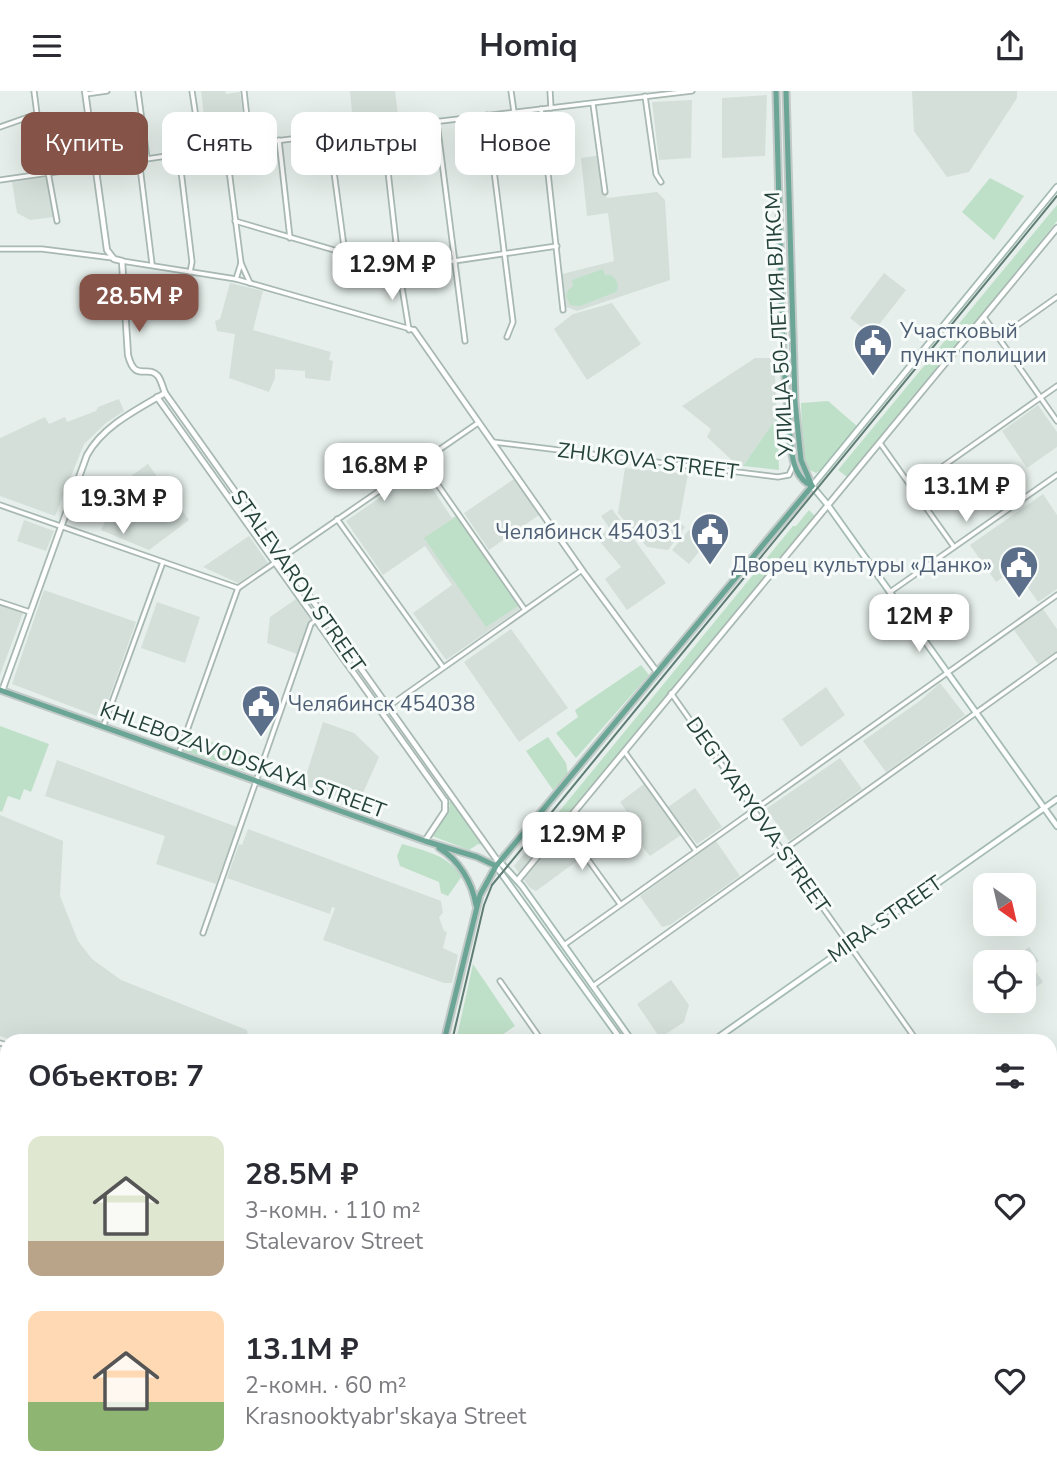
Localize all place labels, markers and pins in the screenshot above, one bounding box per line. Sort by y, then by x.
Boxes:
pin: 12.9M ₽ [327,243,457,302]
pin: 28.5M ₽ [74,275,204,334]
place label: Участковый пункт полиции [899,317,1047,369]
public building icon: Участковый пункт полиции [852,322,894,377]
pin: 16.8M ₽ [319,443,449,503]
pin: 13.1M ₽ [901,465,1031,524]
pin: 19.3M ₽ [58,477,188,536]
public building icon: Челябинск 454031 [689,511,731,566]
place label: Челябинск 454031 [496,518,683,546]
public building icon: Дворец культуры «Данко» [998,544,1040,599]
place label: Дворец культуры «Данко» [731,551,992,579]
pin: 12M ₽ [870,595,968,654]
public building icon: Челябинск 454038 [240,683,282,738]
place label: Челябинск 454038 [288,690,475,718]
pin: 12.9M ₽ [517,813,647,872]

